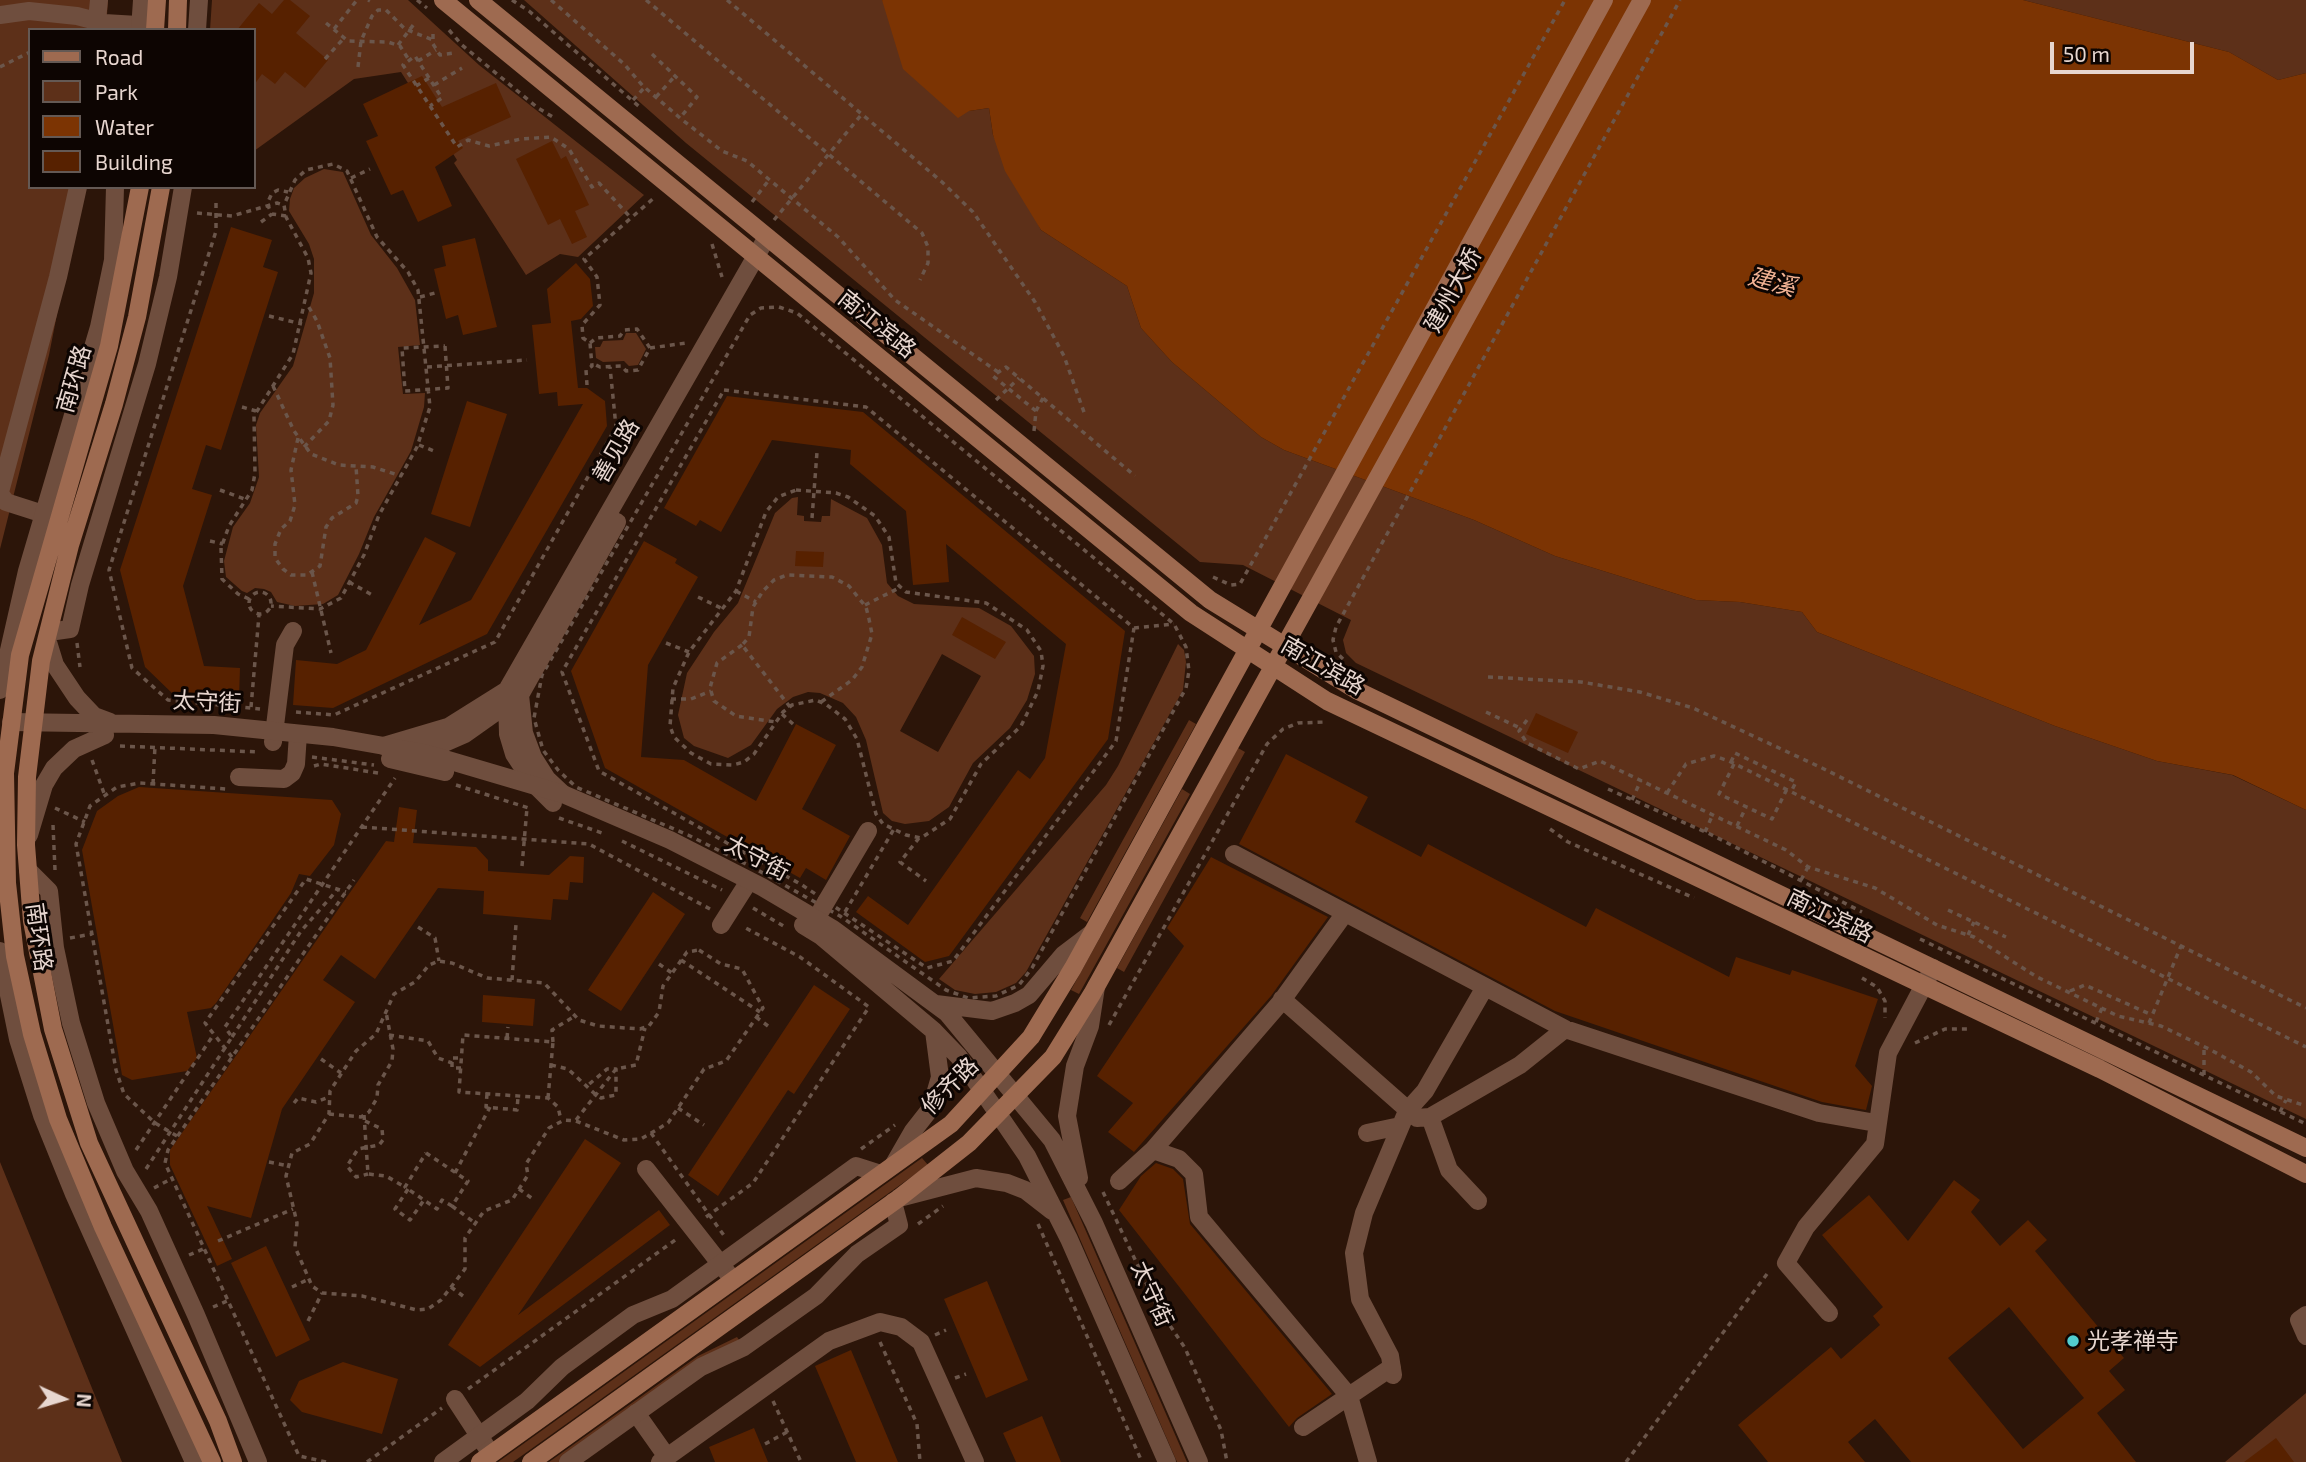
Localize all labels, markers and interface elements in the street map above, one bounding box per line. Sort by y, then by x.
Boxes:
legend [28,28,256,189]
scale bar [2054,28,2198,72]
text: 50 m [2063,41,2110,66]
text: Road [95,44,143,69]
text: Park [95,79,138,104]
text: Water [95,114,154,139]
text: Building [95,149,173,174]
street label: 建州大桥 [1419,243,1487,337]
water label: 建溪 [1745,262,1799,302]
street label: 南江滨路 [833,284,921,364]
street label: 南环路 [51,342,97,416]
street label: 善见路 [587,414,645,488]
street label: 南江滨路 [1276,631,1370,701]
street label: 太守街 [172,686,242,718]
street label: 太守街 [720,830,794,886]
street label: 南江滨路 [1783,883,1877,949]
street label: 南环路 [21,901,57,973]
street label: 修齐路 [916,1052,984,1120]
street label: 太守街 [1125,1257,1179,1331]
place label: 光孝禅寺 [2087,1327,2179,1355]
marker: 光孝禅寺 [2065,1333,2081,1349]
north arrow [28,1364,98,1434]
text: N [72,1393,96,1408]

